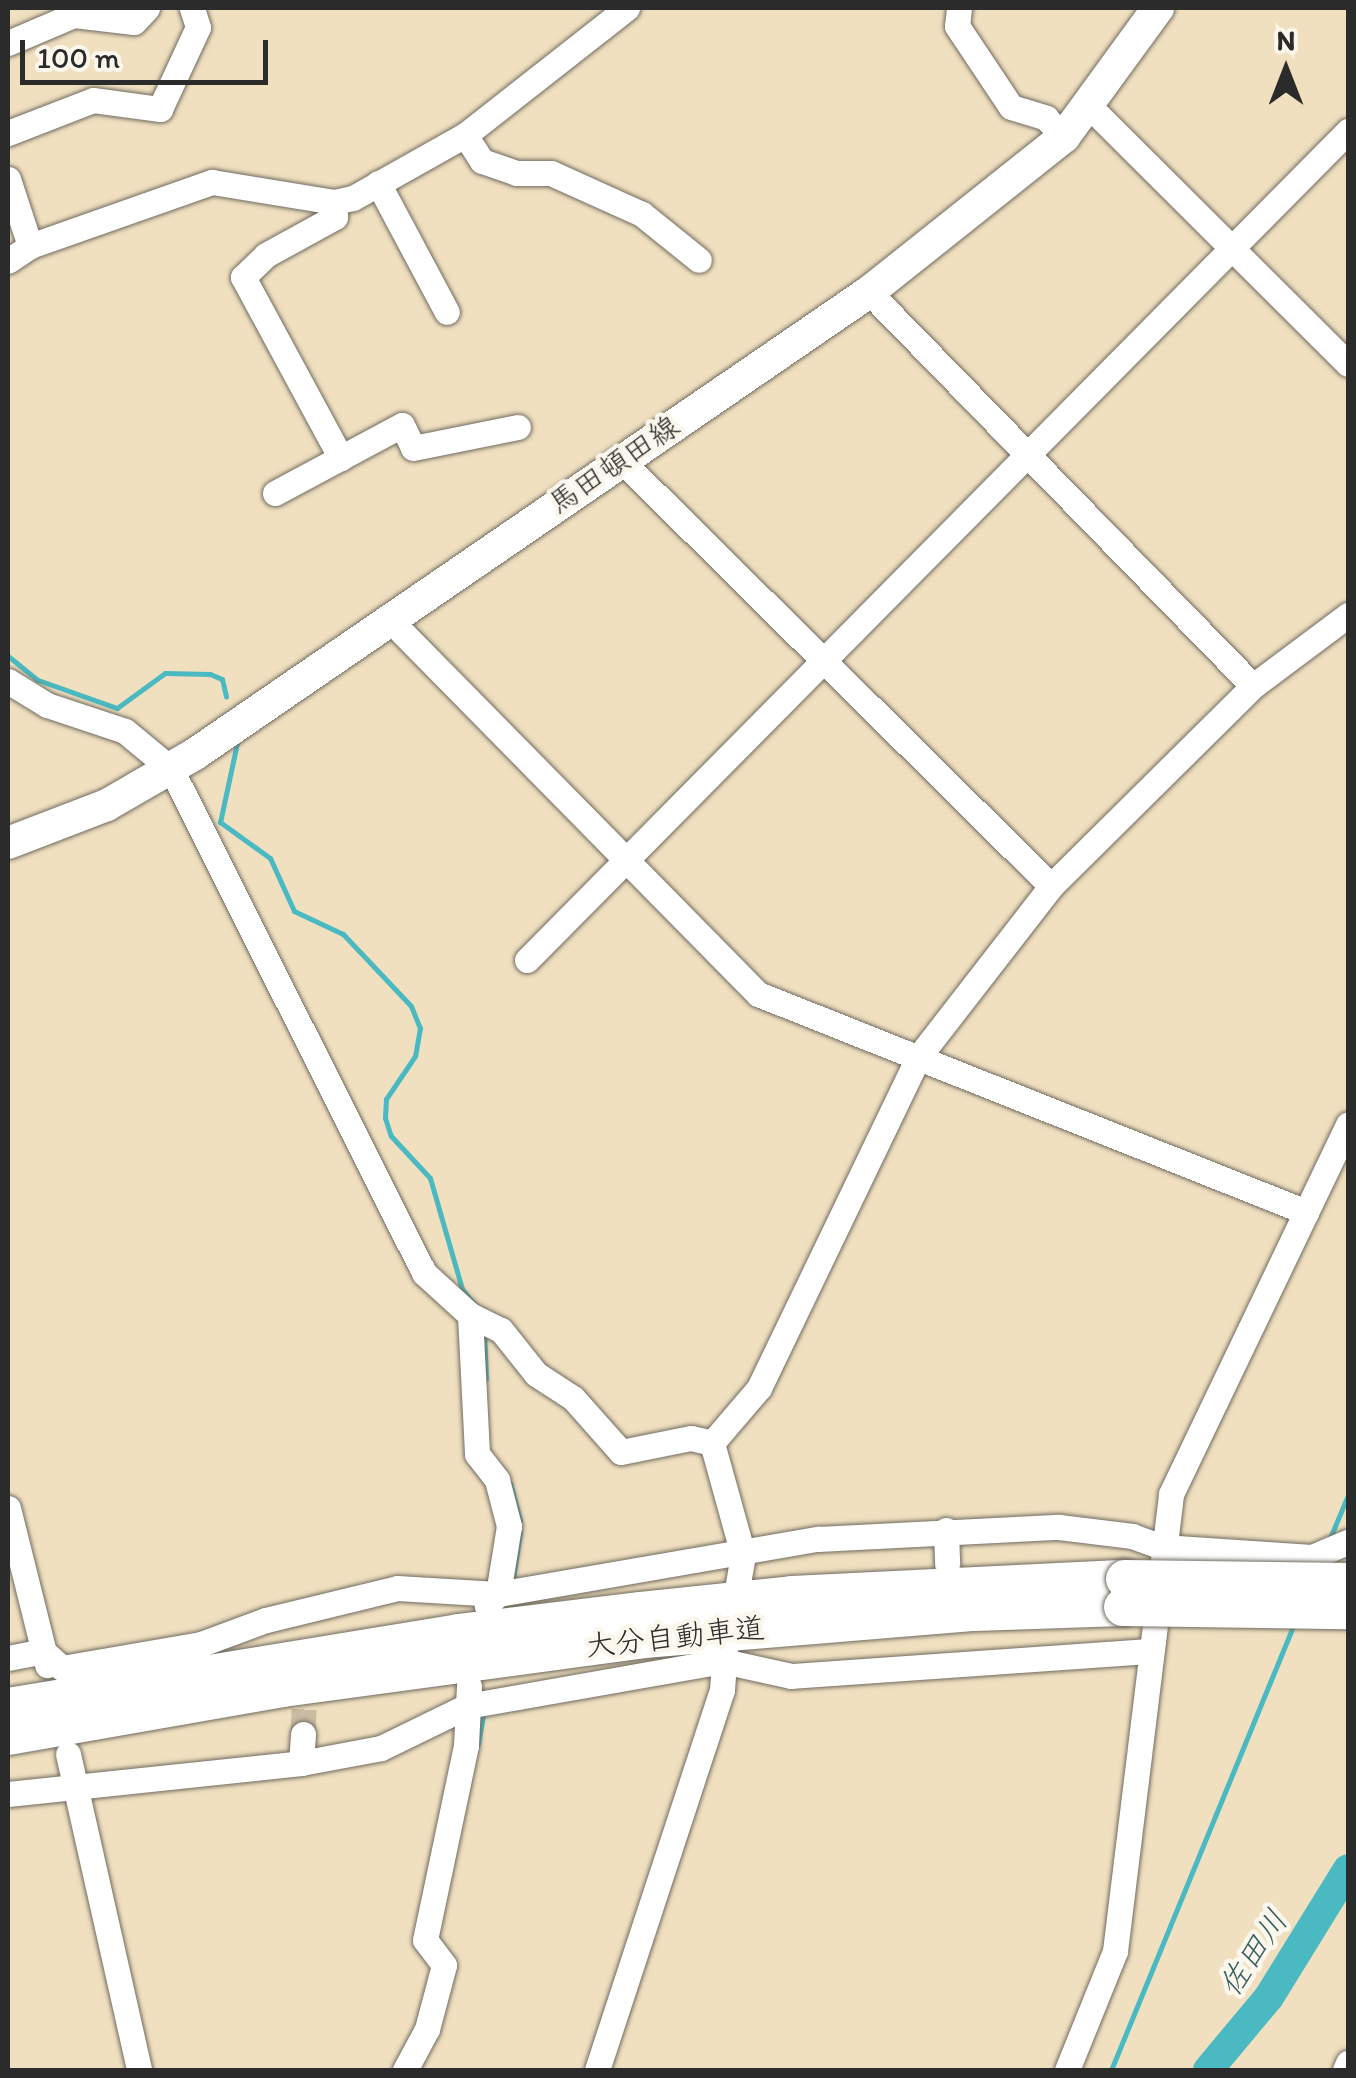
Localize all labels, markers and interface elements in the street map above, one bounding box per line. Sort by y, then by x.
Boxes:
scale bar [25,20,272,82]
north arrow [1236,20,1336,120]
text: N [1277,23,1295,57]
text: 100 m [37,39,120,76]
street label: 馬田頓田線 [542,408,686,522]
street label: 大分自動車道 [584,1610,766,1664]
water label: 佐田川 [1210,1902,1296,2004]

